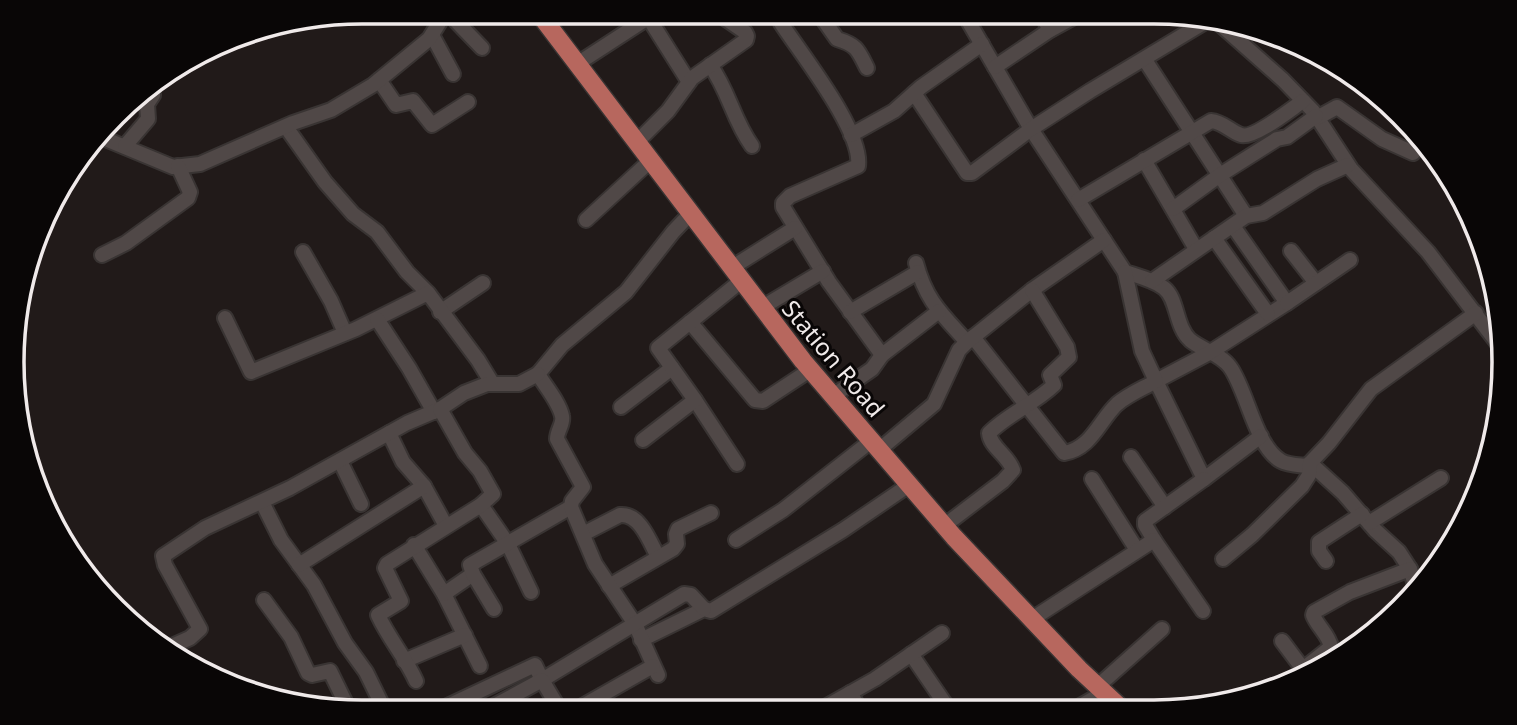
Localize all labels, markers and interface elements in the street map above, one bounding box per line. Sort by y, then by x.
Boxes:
street label: Station Road [775,292,893,424]

